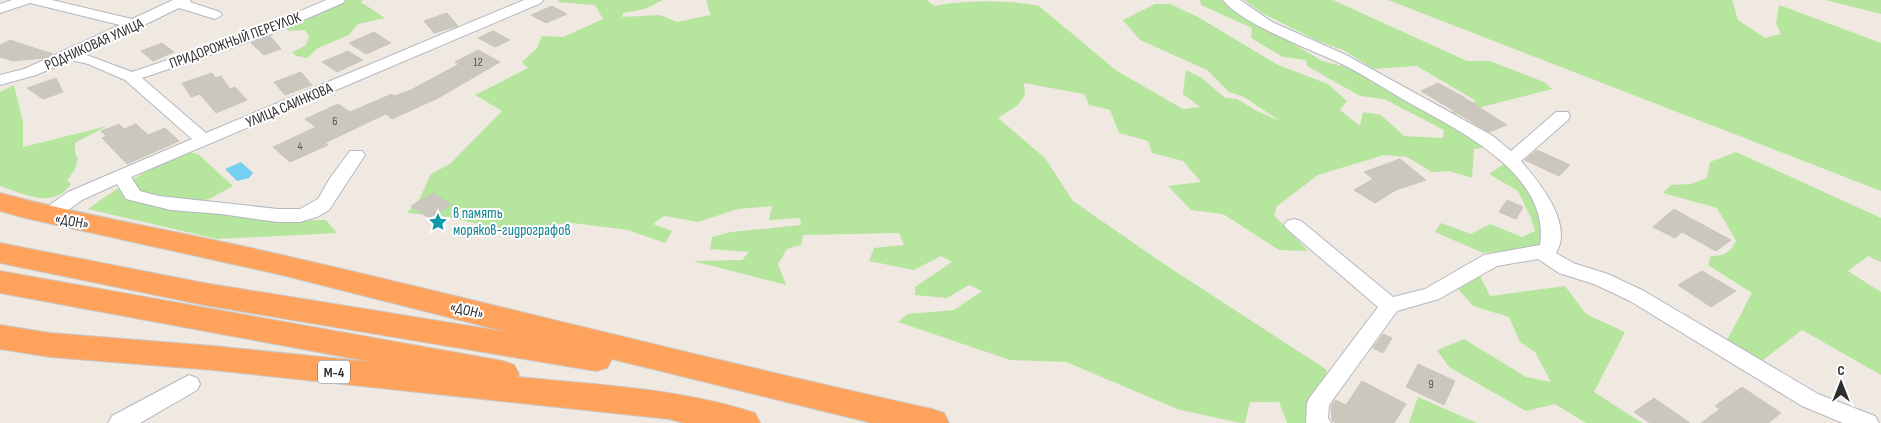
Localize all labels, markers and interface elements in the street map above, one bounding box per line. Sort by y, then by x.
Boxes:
street label: ПРИДОРОЖНЫЙ ПЕРЕУЛОК [167,8,304,73]
street label: РОДНИКОВАЯ УЛИЦА [42,14,147,75]
house number: 12 [473,55,483,70]
street label: УЛИЦА САИНКОВА [243,79,336,132]
house number: 6 [332,114,338,129]
house number: 4 [297,139,303,154]
place label: в память моряков-гидрографов [453,204,571,240]
street label: «ДОН» [53,209,90,234]
place icon: в память моряков-гидрографов [427,211,449,233]
street label: «ДОН» [448,297,486,324]
north arrow [1816,358,1866,408]
road number: М-4 [318,361,350,384]
text: С [1837,362,1845,379]
house number: 9 [1428,377,1434,392]

